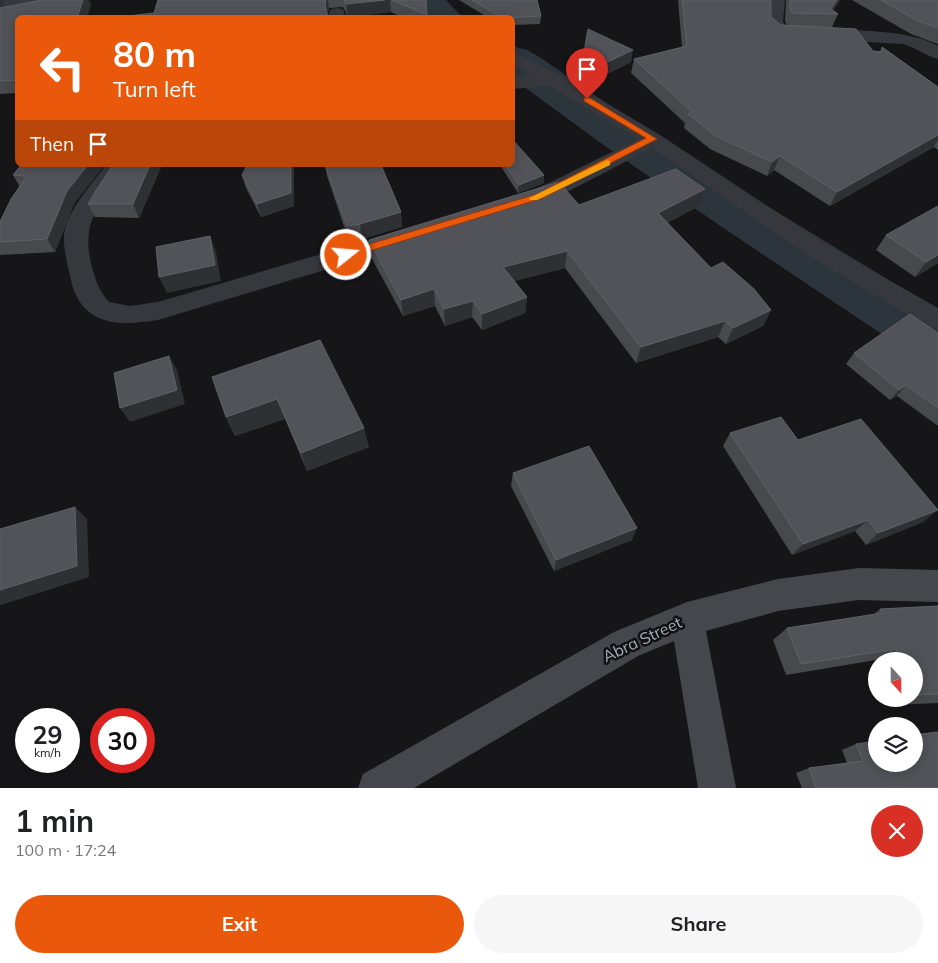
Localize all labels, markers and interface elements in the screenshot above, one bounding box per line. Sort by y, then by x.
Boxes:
text: 80 m [113,32,196,76]
icon: left [30,35,95,100]
pin [566,48,608,99]
icon: arrive [573,55,601,83]
text: Turn left [113,75,196,103]
icon: arrive [84,130,112,158]
text: Then [30,132,74,156]
position arrow [319,228,371,280]
street label: Abra Street [599,612,685,666]
north arrow [868,652,922,708]
map controls [868,652,923,772]
speed limit sign: 30 [90,708,155,773]
button: layers [868,717,923,772]
text: 29 [32,719,63,750]
text: km/h [34,745,61,760]
text: 1 min [15,802,94,840]
button: close [871,805,923,857]
text: 100 m · 17:24 [15,840,116,860]
button: Exit [15,895,464,953]
button: Share [474,895,923,953]

